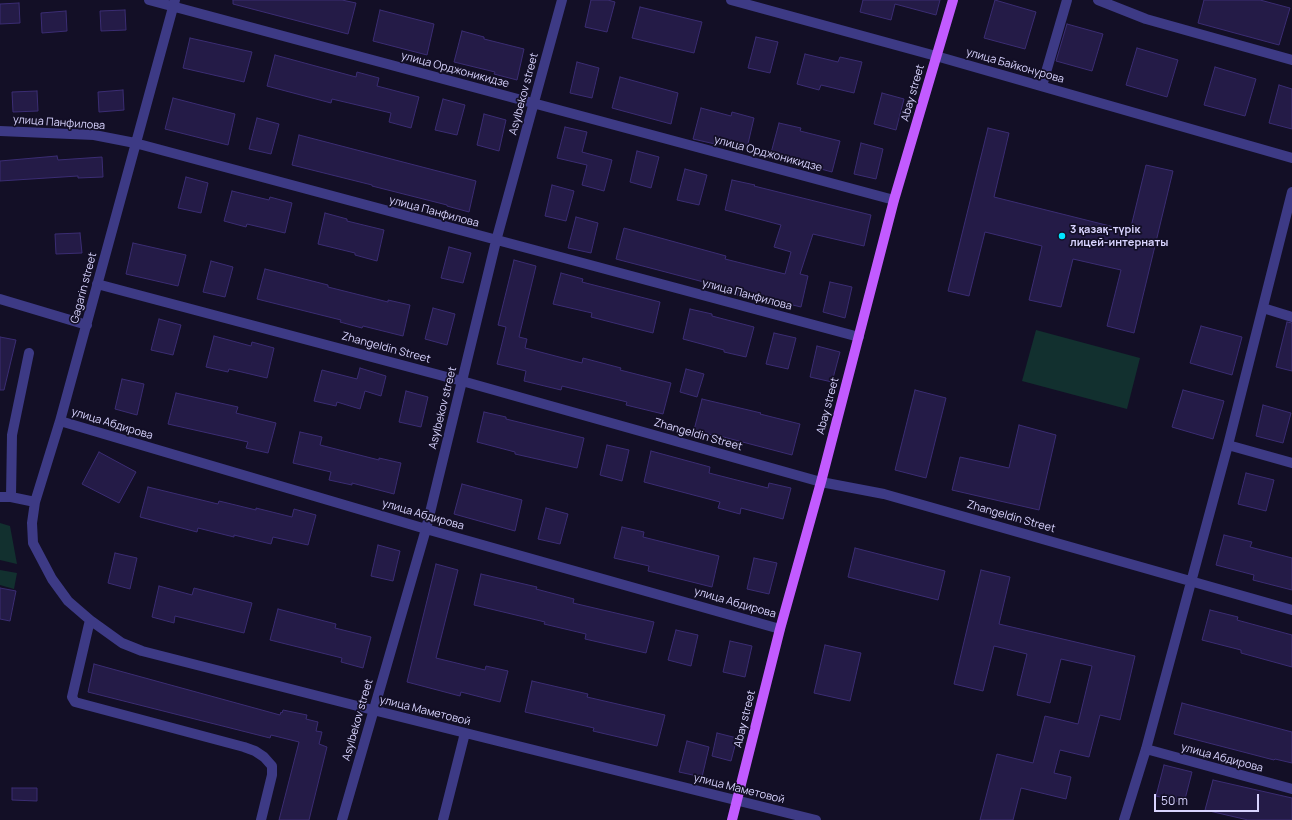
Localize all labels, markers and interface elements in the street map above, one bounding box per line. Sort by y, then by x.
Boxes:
street label: улица Байконурова [964,46,1066,86]
street label: улица Орджоникидзе [400,49,510,91]
street label: Asylbekov street [507,51,541,137]
street label: Abay street [899,63,927,123]
street label: улица Панфилова [12,113,106,133]
street label: улица Орджоникидзе [713,133,823,175]
street label: улица Панфилова [388,194,480,230]
place label: 3 қазақ-түрік лицей-интернаты [1070,223,1168,249]
marker: 3 қазақ-түрік лицей-интернаты [1057,231,1067,241]
street label: Gagarin street [68,251,100,325]
street label: улица Панфилова [701,277,793,313]
street label: Zhangeldin Street [340,330,432,366]
street label: Asylbekov street [426,365,460,451]
street label: Abay street [814,376,842,436]
street label: улица Абдирова [70,405,154,443]
street label: Zhangeldin Street [652,416,744,454]
street label: улица Абдирова [381,497,465,533]
street label: Zhangeldin Street [965,498,1057,536]
street label: улица Абдирова [693,585,777,621]
street label: Asylbekov street [340,678,376,762]
street label: Abay street [732,689,758,749]
street label: улица Маметовой [378,693,472,729]
street label: улица Абдирова [1179,741,1265,775]
street label: улица Маметовой [692,771,786,807]
scale bar [1156,786,1261,812]
text: 50 m [1161,792,1188,809]

